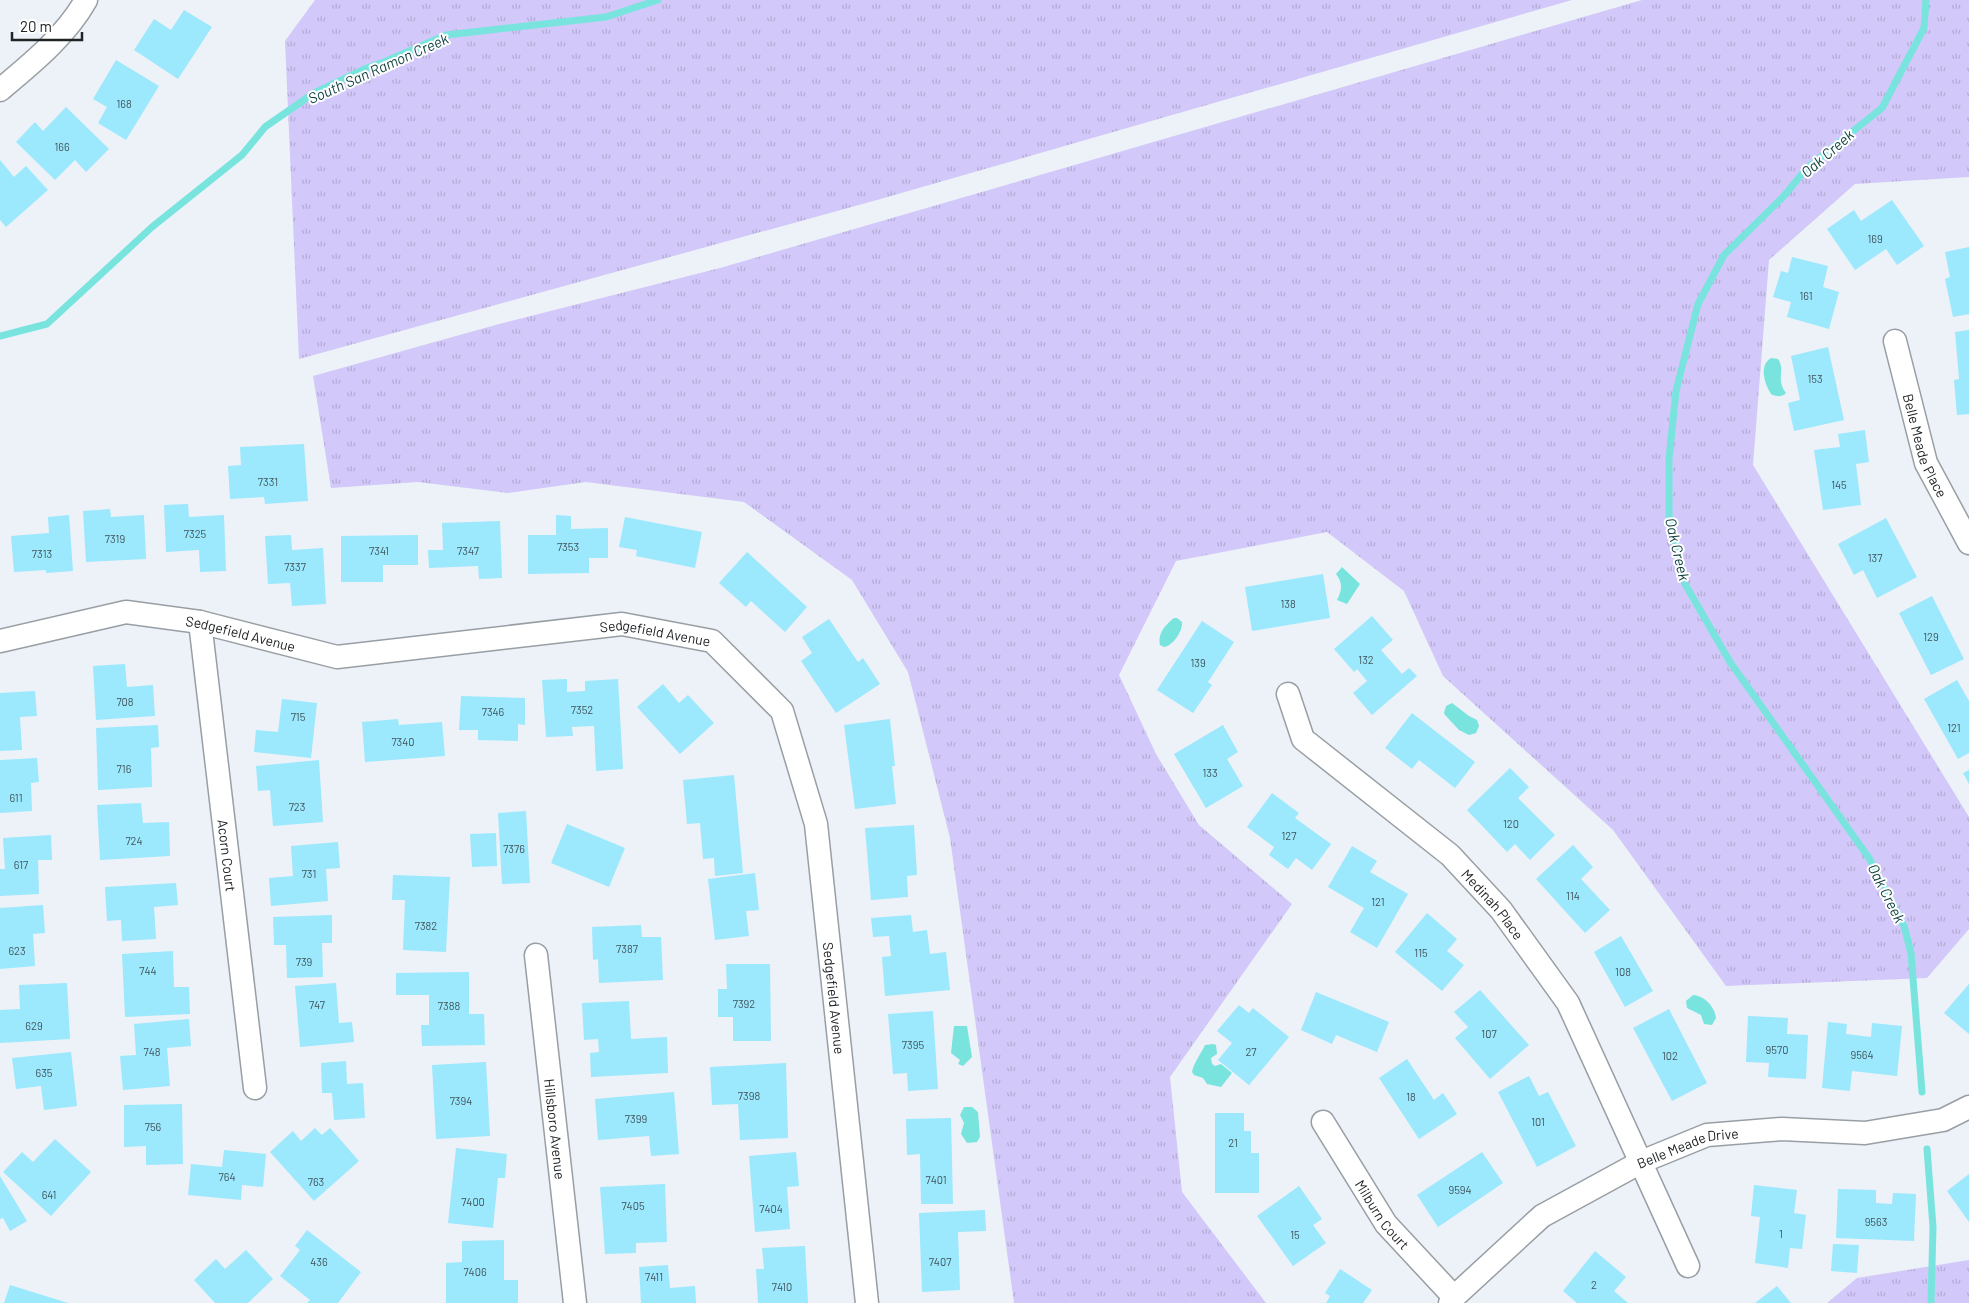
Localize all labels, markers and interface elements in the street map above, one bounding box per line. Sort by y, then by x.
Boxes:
scale bar [12,10,82,42]
text: 20 m [20,17,52,35]
water label: South San Ramon Creek [305,29,452,107]
house number: 168 [116,97,132,110]
water label: Oak Creek [1797,125,1858,181]
house number: 166 [54,140,70,153]
house number: 169 [1867,232,1883,245]
house number: 161 [1799,289,1813,302]
house number: 153 [1807,372,1823,385]
street label: Belle Meade Place [1900,392,1951,500]
house number: 7331 [258,475,278,488]
house number: 145 [1831,478,1847,491]
water label: Oak Creek [1662,516,1694,583]
house number: 7325 [184,527,207,540]
house number: 7319 [105,532,125,545]
house number: 7353 [557,540,579,553]
house number: 7341 [369,544,389,557]
house number: 7347 [457,544,479,557]
house number: 7313 [32,547,52,560]
house number: 137 [1868,551,1882,564]
house number: 7337 [284,560,306,573]
house number: 138 [1280,597,1296,610]
street label: Sedgefield Avenue [185,612,297,655]
street label: Sedgefield Avenue [599,615,712,649]
house number: 129 [1923,630,1939,643]
house number: 132 [1358,653,1374,666]
house number: 139 [1190,656,1206,669]
house number: 708 [116,695,134,708]
house number: 7352 [571,703,593,716]
house number: 7346 [482,705,505,718]
house number: 715 [291,710,306,723]
house number: 121 [1947,721,1961,734]
house number: 7340 [391,735,415,748]
house number: 716 [117,762,132,775]
house number: 133 [1202,766,1218,779]
house number: 611 [9,791,23,804]
house number: 723 [289,800,305,813]
house number: 120 [1503,817,1519,830]
street label: Acorn Court [215,818,240,892]
house number: 127 [1282,829,1296,842]
house number: 724 [125,834,143,847]
house number: 7376 [503,842,525,855]
house number: 617 [14,858,28,871]
water label: Oak Creek [1864,860,1910,926]
street label: Medinah Place [1459,865,1528,942]
house number: 731 [302,867,316,880]
house number: 114 [1566,889,1580,902]
house number: 121 [1371,895,1385,908]
house number: 7382 [415,919,437,932]
street label: Sedgefield Avenue [820,941,849,1055]
house number: 7387 [616,942,638,955]
house number: 623 [8,944,26,957]
house number: 115 [1414,946,1428,959]
house number: 739 [296,955,313,968]
house number: 744 [139,964,157,977]
house number: 108 [1615,965,1631,978]
house number: 7392 [733,997,755,1010]
house number: 747 [309,998,325,1011]
house number: 7388 [438,999,460,1012]
house number: 629 [25,1019,43,1032]
house number: 107 [1481,1027,1497,1040]
house number: 7395 [902,1038,924,1051]
house number: 9570 [1766,1043,1788,1056]
house number: 748 [144,1045,161,1058]
house number: 27 [1245,1045,1257,1058]
house number: 9564 [1850,1048,1874,1061]
house number: 102 [1662,1049,1678,1062]
house number: 635 [36,1066,53,1079]
street label: Hillsboro Avenue [541,1078,570,1180]
house number: 7398 [738,1089,760,1102]
house number: 18 [1406,1090,1416,1103]
house number: 7394 [450,1094,472,1107]
house number: 7399 [625,1112,647,1125]
house number: 101 [1531,1115,1545,1128]
house number: 756 [145,1120,162,1133]
street label: Belle Meade Drive [1634,1124,1739,1171]
house number: 21 [1228,1136,1238,1149]
house number: 764 [219,1170,235,1183]
house number: 7401 [925,1173,947,1186]
house number: 763 [308,1175,324,1188]
street label: Milburn Court [1352,1176,1413,1252]
house number: 9594 [1448,1183,1472,1196]
house number: 641 [42,1188,56,1201]
house number: 7400 [461,1195,485,1208]
house number: 7405 [621,1199,645,1212]
house number: 7404 [759,1202,783,1215]
house number: 9563 [1865,1215,1887,1228]
house number: 1 [1779,1227,1783,1240]
house number: 15 [1290,1228,1300,1241]
house number: 436 [310,1255,328,1268]
house number: 7407 [929,1255,951,1268]
house number: 7406 [463,1265,487,1278]
house number: 7411 [645,1270,663,1283]
house number: 2 [1591,1278,1597,1291]
house number: 7410 [772,1280,792,1293]

